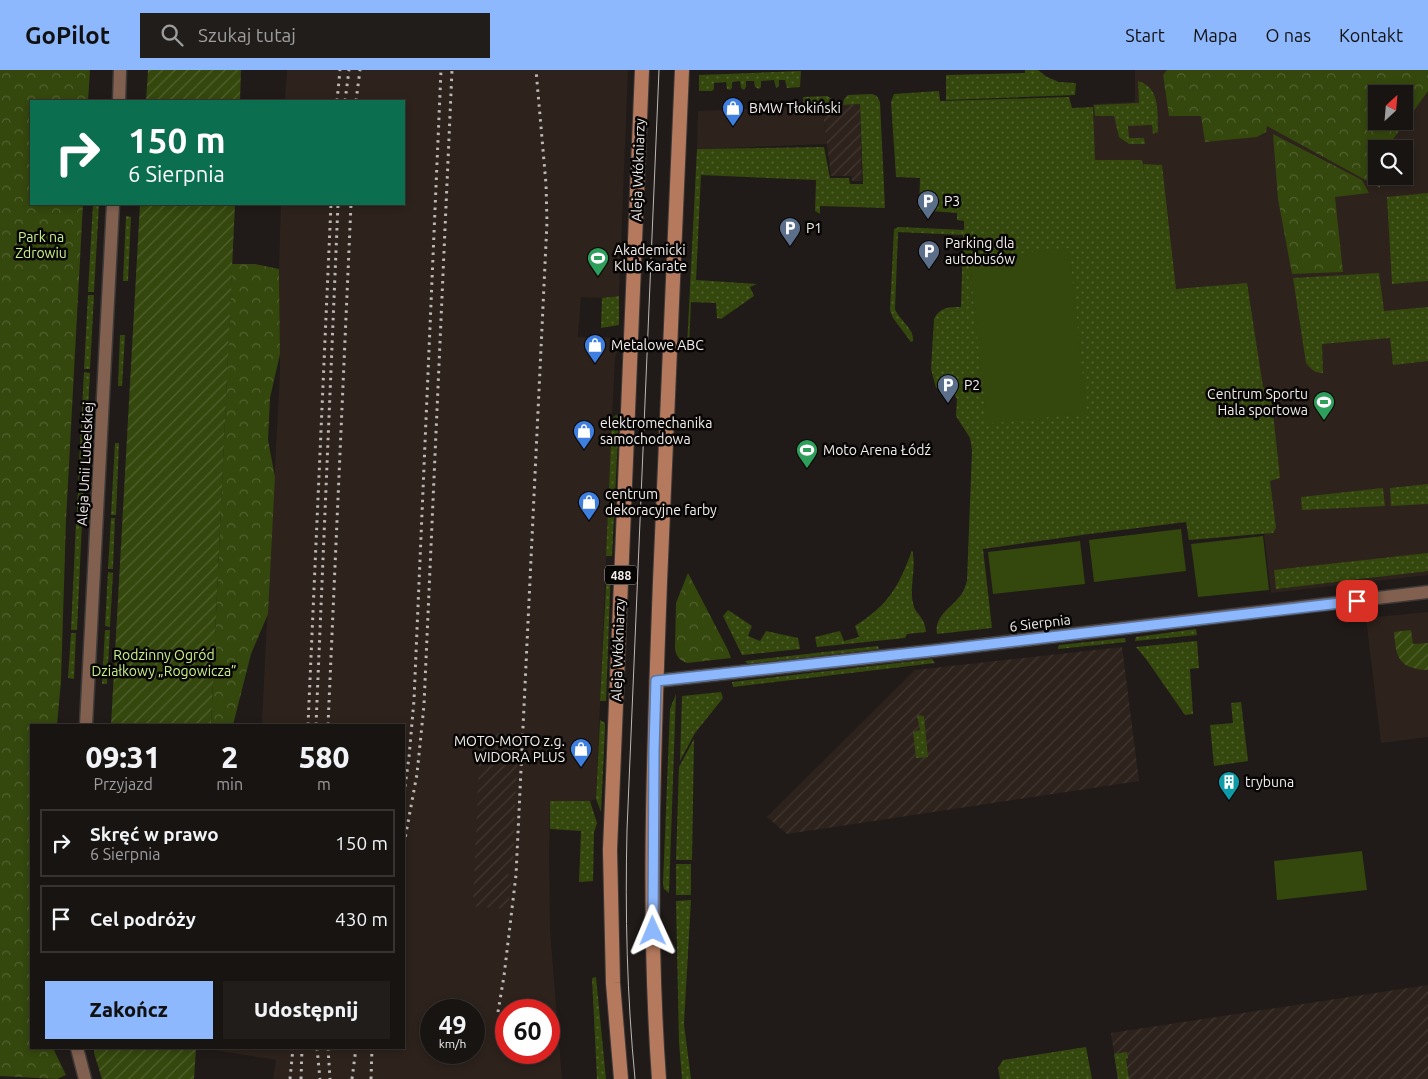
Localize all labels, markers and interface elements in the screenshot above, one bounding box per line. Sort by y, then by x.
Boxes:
search box [140,13,490,58]
icon: search [158,21,186,49]
text: GoPilot [25,22,110,49]
text: Szukaj tutaj [198,24,296,46]
text: Start [1125,25,1165,45]
text: Mapa [1193,25,1238,45]
text: O nas [1266,25,1311,45]
text: Kontakt [1339,25,1403,45]
north arrow [1368,85,1412,130]
map controls [1368,85,1413,185]
shop icon: BMW Tłokiński [721,96,745,127]
place label: BMW Tłokiński [749,100,841,116]
street label: Aleja Włókniarzy [628,118,648,222]
icon: right [45,120,110,185]
text: 150 m [128,120,226,160]
button: search [1368,140,1413,185]
text: 6 Sierpnia [128,161,225,186]
parking icon: P3 [916,189,940,220]
place label: P3 [944,193,960,209]
parking icon: P1 [778,216,802,247]
place label: P1 [806,220,822,236]
park label: Park na Zdrowiu [15,229,67,261]
place label: Parking dla autobusów [945,235,1015,267]
parking icon: Parking dla autobusów [917,239,941,270]
place label: Akademicki Klub Karate [614,242,687,274]
sports icon: Akademicki Klub Karate [586,246,610,277]
shop icon: Metalowe ABC [583,333,607,364]
place label: Metalowe ABC [611,337,704,353]
parking icon: P2 [936,373,960,404]
place label: P2 [964,377,980,393]
place label: Centrum Sportu Hala sportowa [1207,386,1308,418]
sports icon: Centrum Sportu Hala sportowa [1312,390,1336,421]
street label: Aleja Unii Lubelskiej [74,402,96,526]
place label: elektromechanika samochodowa [600,415,712,447]
shop icon: elektromechanika samochodowa [572,419,596,450]
sports icon: Moto Arena Łódź [795,438,819,469]
place label: Moto Arena Łódź [823,442,931,458]
place label: centrum dekoracyjne farby [605,486,717,518]
shop icon: centrum dekoracyjne farby [577,490,601,521]
road number: 488 [605,566,637,584]
pin [1336,580,1378,622]
icon: arrive [1343,587,1371,615]
street label: Aleja Włókniarzy [608,598,628,702]
street label: 6 Sierpnia [1008,611,1072,635]
park label: Rodzinny Ogród Działkowy „Rogowicza” [91,647,237,679]
place label: MOTO-MOTO z.g. WIDORA PLUS [454,733,565,765]
shop icon: MOTO-MOTO z.g. WIDORA PLUS [569,737,593,768]
text: 09:31 [86,740,161,774]
text: 2 [221,740,238,774]
text: 580 [299,740,349,774]
building icon: trybuna [1217,770,1241,801]
place label: trybuna [1245,774,1294,790]
text: Przyjazd [93,775,153,793]
text: min [216,775,243,793]
text: m [317,775,331,793]
text: Skręć w prawo [90,823,219,845]
icon: right [47,829,75,857]
text: 150 m [335,832,388,854]
text: 6 Sierpnia [90,845,160,863]
position arrow [626,904,678,956]
icon: arrive [47,905,75,933]
text: Cel podróży [90,908,196,930]
text: 430 m [335,908,388,930]
button: Zakończ [45,981,213,1039]
button: Udostępnij [223,981,390,1039]
speed limit sign: 60 [495,999,560,1064]
text: 49 [438,1011,467,1039]
text: km/h [439,1037,466,1050]

